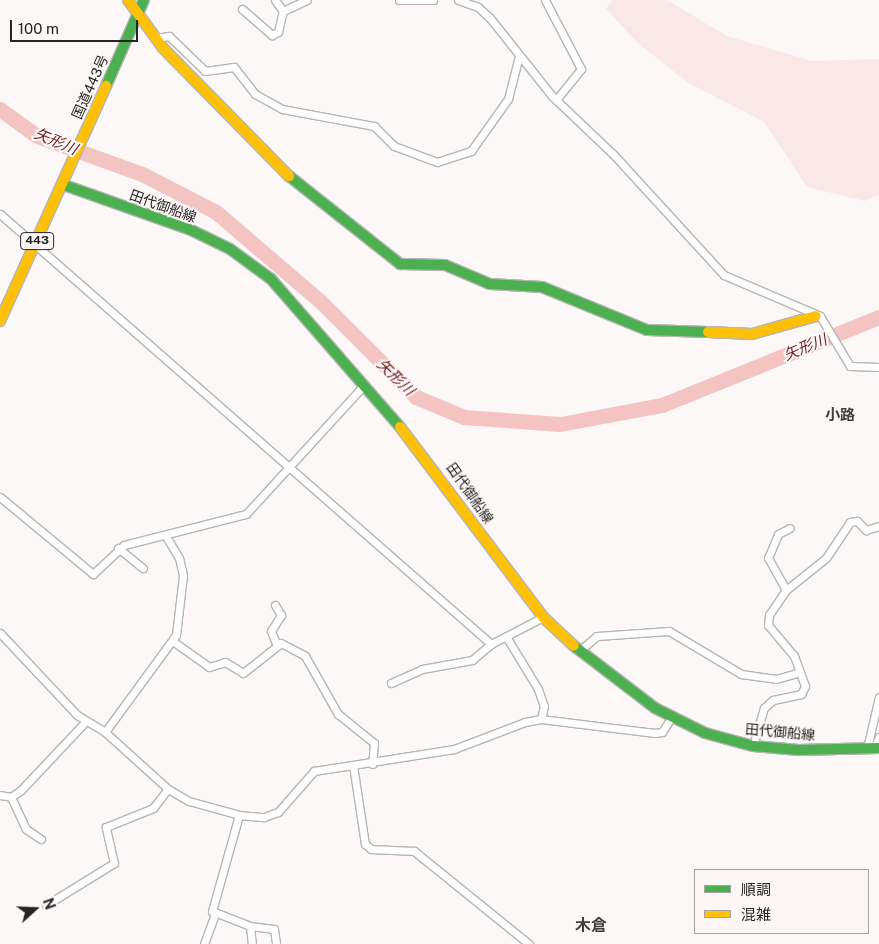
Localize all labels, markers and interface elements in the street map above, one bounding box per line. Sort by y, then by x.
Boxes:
scale bar [12,10,140,42]
text: 100 m [18,20,59,37]
street label: 国道443号 [68,52,112,122]
water label: 矢形川 [32,124,80,158]
street label: 田代御船線 [127,186,199,226]
road number: 443 [20,232,54,250]
water label: 矢形川 [781,330,829,364]
water label: 矢形川 [374,355,418,399]
district label: 小路 [825,406,855,424]
street label: 田代御船線 [443,460,497,526]
street label: 田代御船線 [744,721,816,743]
legend [694,869,869,934]
text: 順調 [741,881,771,898]
north arrow [10,884,60,934]
text: N [40,896,58,912]
text: 混雑 [741,906,771,923]
district label: 木倉 [575,916,607,936]

